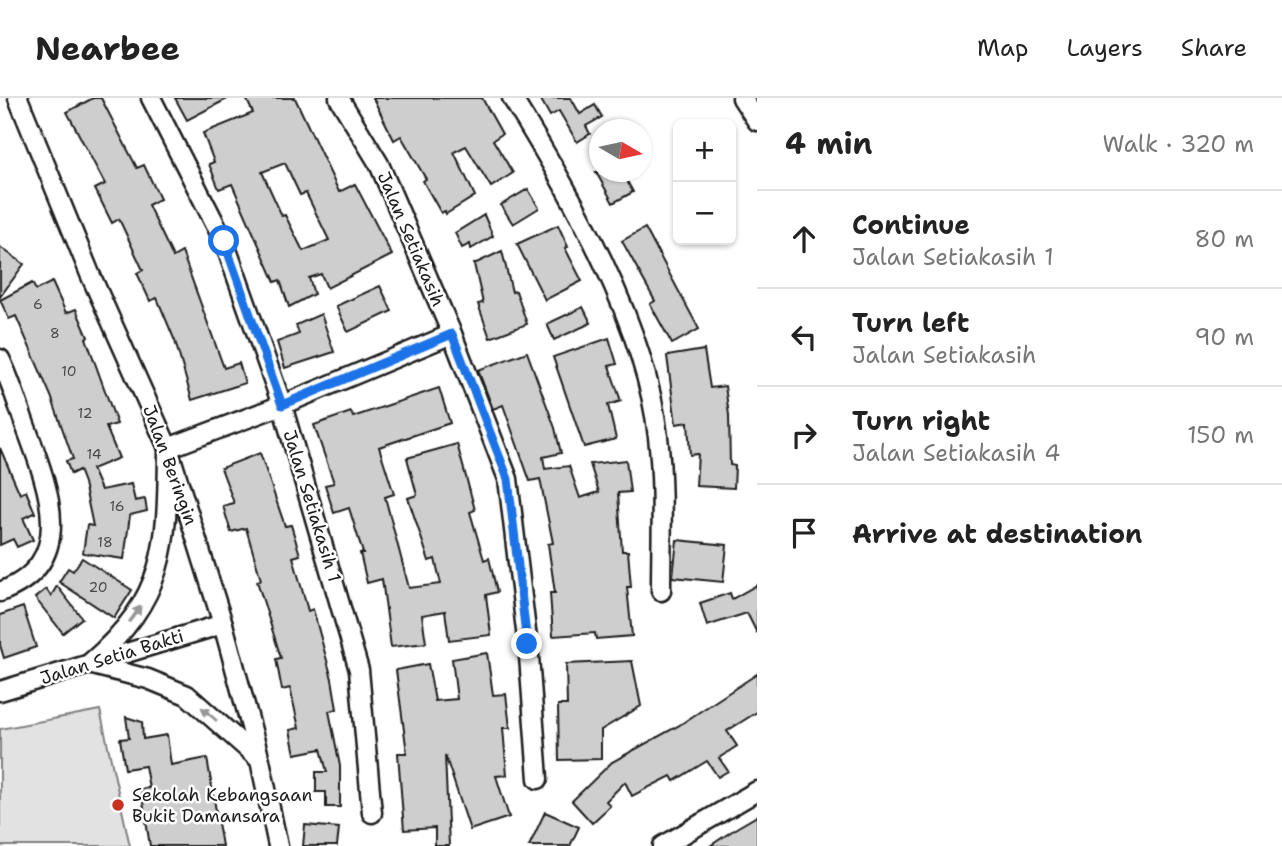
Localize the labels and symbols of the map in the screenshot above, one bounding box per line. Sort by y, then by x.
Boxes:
north arrow [589,119,652,182]
street label: Jalan Setiakasih [372,168,450,310]
route start [208,225,239,256]
house number: 6 [33,295,43,313]
house number: 8 [50,324,60,342]
house number: 10 [61,362,77,380]
street label: Jalan Beringin [137,402,203,528]
house number: 12 [78,404,92,422]
street label: Jalan Setiakasih 1 [277,427,347,585]
house number: 14 [86,445,102,463]
house number: 16 [109,497,125,515]
house number: 18 [97,533,113,551]
house number: 20 [88,578,108,596]
one-way arrow [128,605,142,623]
street label: Jalan Setia Bakti [37,624,187,690]
route end [511,628,542,659]
one-way arrow [200,706,218,722]
place label: Sekolah Kebangsaan Bukit Damansara [132,783,312,828]
marker: Sekolah Kebangsaan Bukit Damansara [110,797,126,813]

